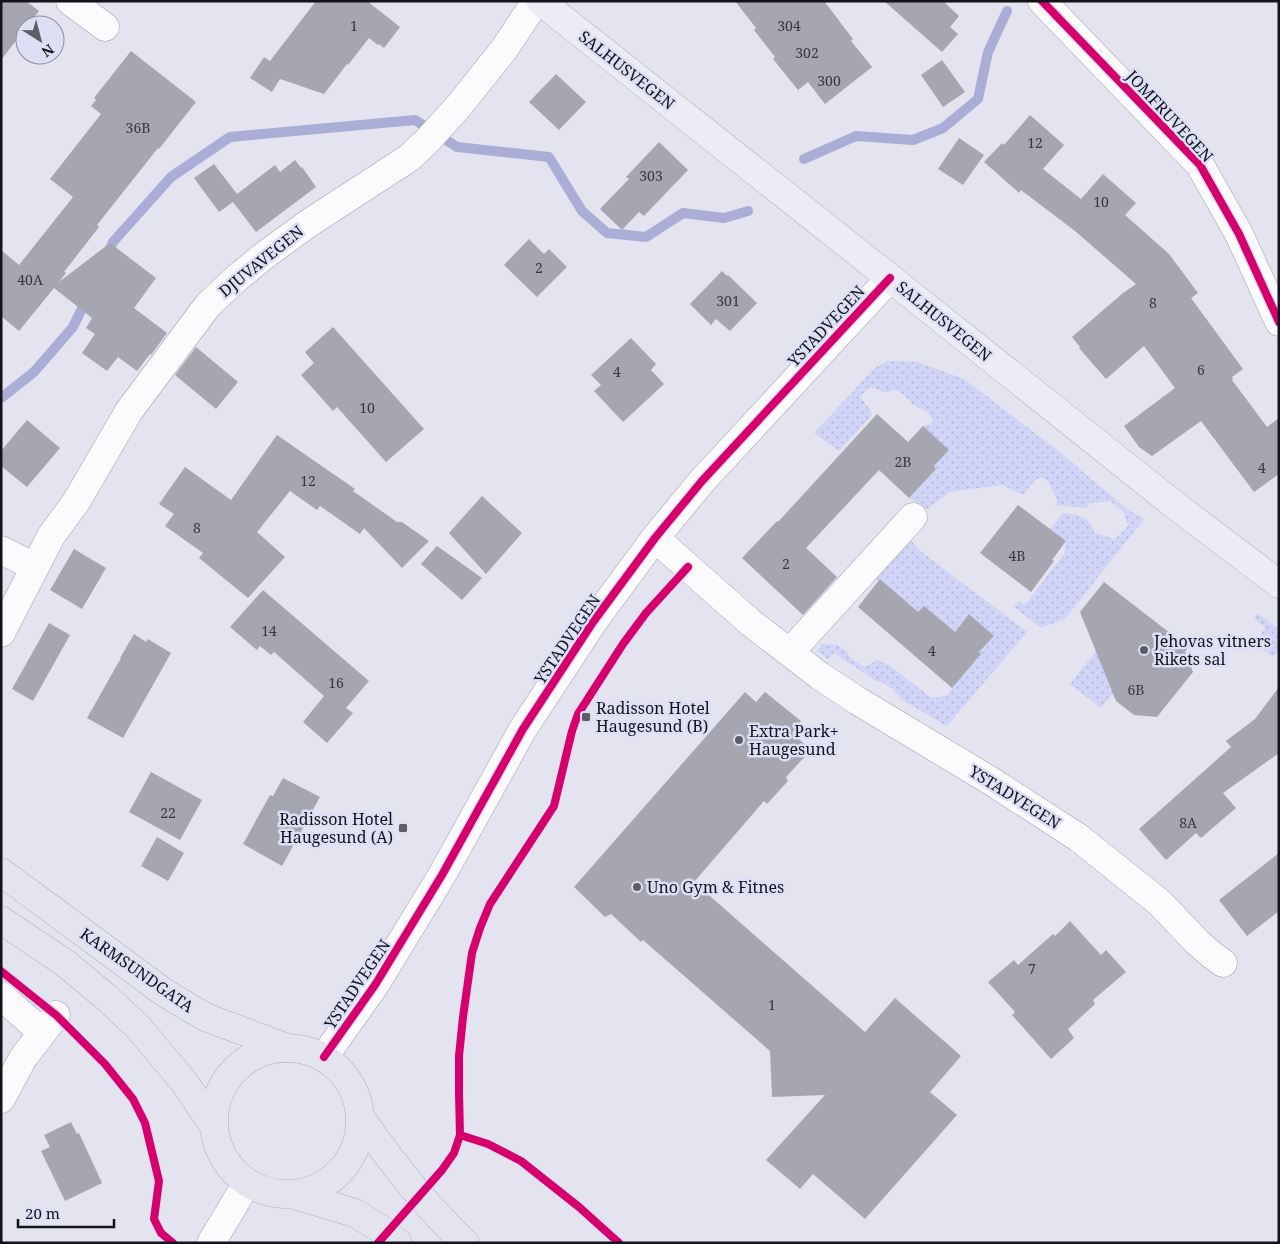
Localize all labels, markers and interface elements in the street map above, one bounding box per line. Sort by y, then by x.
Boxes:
north arrow [15,15,65,65]
house number: 1 [350,16,358,35]
house number: 304 [777,16,801,35]
street label: SALHUSVEGEN [574,25,680,115]
text: N [38,40,58,62]
house number: 302 [795,43,819,62]
street label: JOMFRUVEGEN [1121,65,1218,167]
house number: 300 [817,71,841,90]
house number: 36B [126,118,150,137]
house number: 12 [1027,133,1043,152]
house number: 303 [639,166,663,185]
house number: 10 [1093,192,1109,211]
street label: DJUVAVEGEN [214,220,308,302]
house number: 2 [535,258,543,277]
house number: 40A [17,270,43,289]
street label: SALHUSVEGEN [892,276,996,366]
street label: YSTADVEGEN [782,281,869,372]
house number: 301 [716,291,740,310]
house number: 8 [1149,293,1157,312]
house number: 6 [1197,360,1205,379]
house number: 4 [613,362,621,381]
house number: 10 [359,398,375,417]
house number: 2B [895,452,911,471]
house number: 4 [1258,458,1266,477]
house number: 12 [300,471,316,490]
house number: 8 [193,518,201,537]
house number: 4B [1009,546,1025,565]
house number: 2 [782,554,790,573]
street label: YSTADVEGEN [528,590,605,689]
house number: 14 [261,621,277,640]
place label: Jehovas vitners Rikets sal [1153,630,1271,670]
house number: 4 [928,641,936,660]
marker: Jehovas vitners Rikets sal [1138,644,1150,656]
house number: 16 [328,673,344,692]
house number: 6B [1128,680,1144,699]
place label: Radisson Hotel Haugesund (B) [596,697,710,737]
marker: Radisson Hotel Haugesund (B) [580,711,592,723]
place label: Extra Park+ Haugesund [749,720,839,760]
marker: Extra Park+ Haugesund [733,734,745,746]
street label: YSTADVEGEN [964,760,1065,834]
house number: 22 [160,803,176,822]
place label: Radisson Hotel Haugesund (A) [279,808,393,848]
house number: 8A [1179,813,1197,832]
marker: Radisson Hotel Haugesund (A) [397,822,409,834]
place label: Uno Gym & Fitnes [647,876,784,898]
marker: Uno Gym & Fitnes [631,881,643,893]
street label: KARMSUNDGATA [76,923,199,1018]
street label: YSTADVEGEN [318,935,395,1034]
house number: 7 [1028,959,1036,978]
house number: 1 [768,995,776,1014]
scale bar [18,1196,114,1228]
text: 20 m [25,1203,60,1223]

